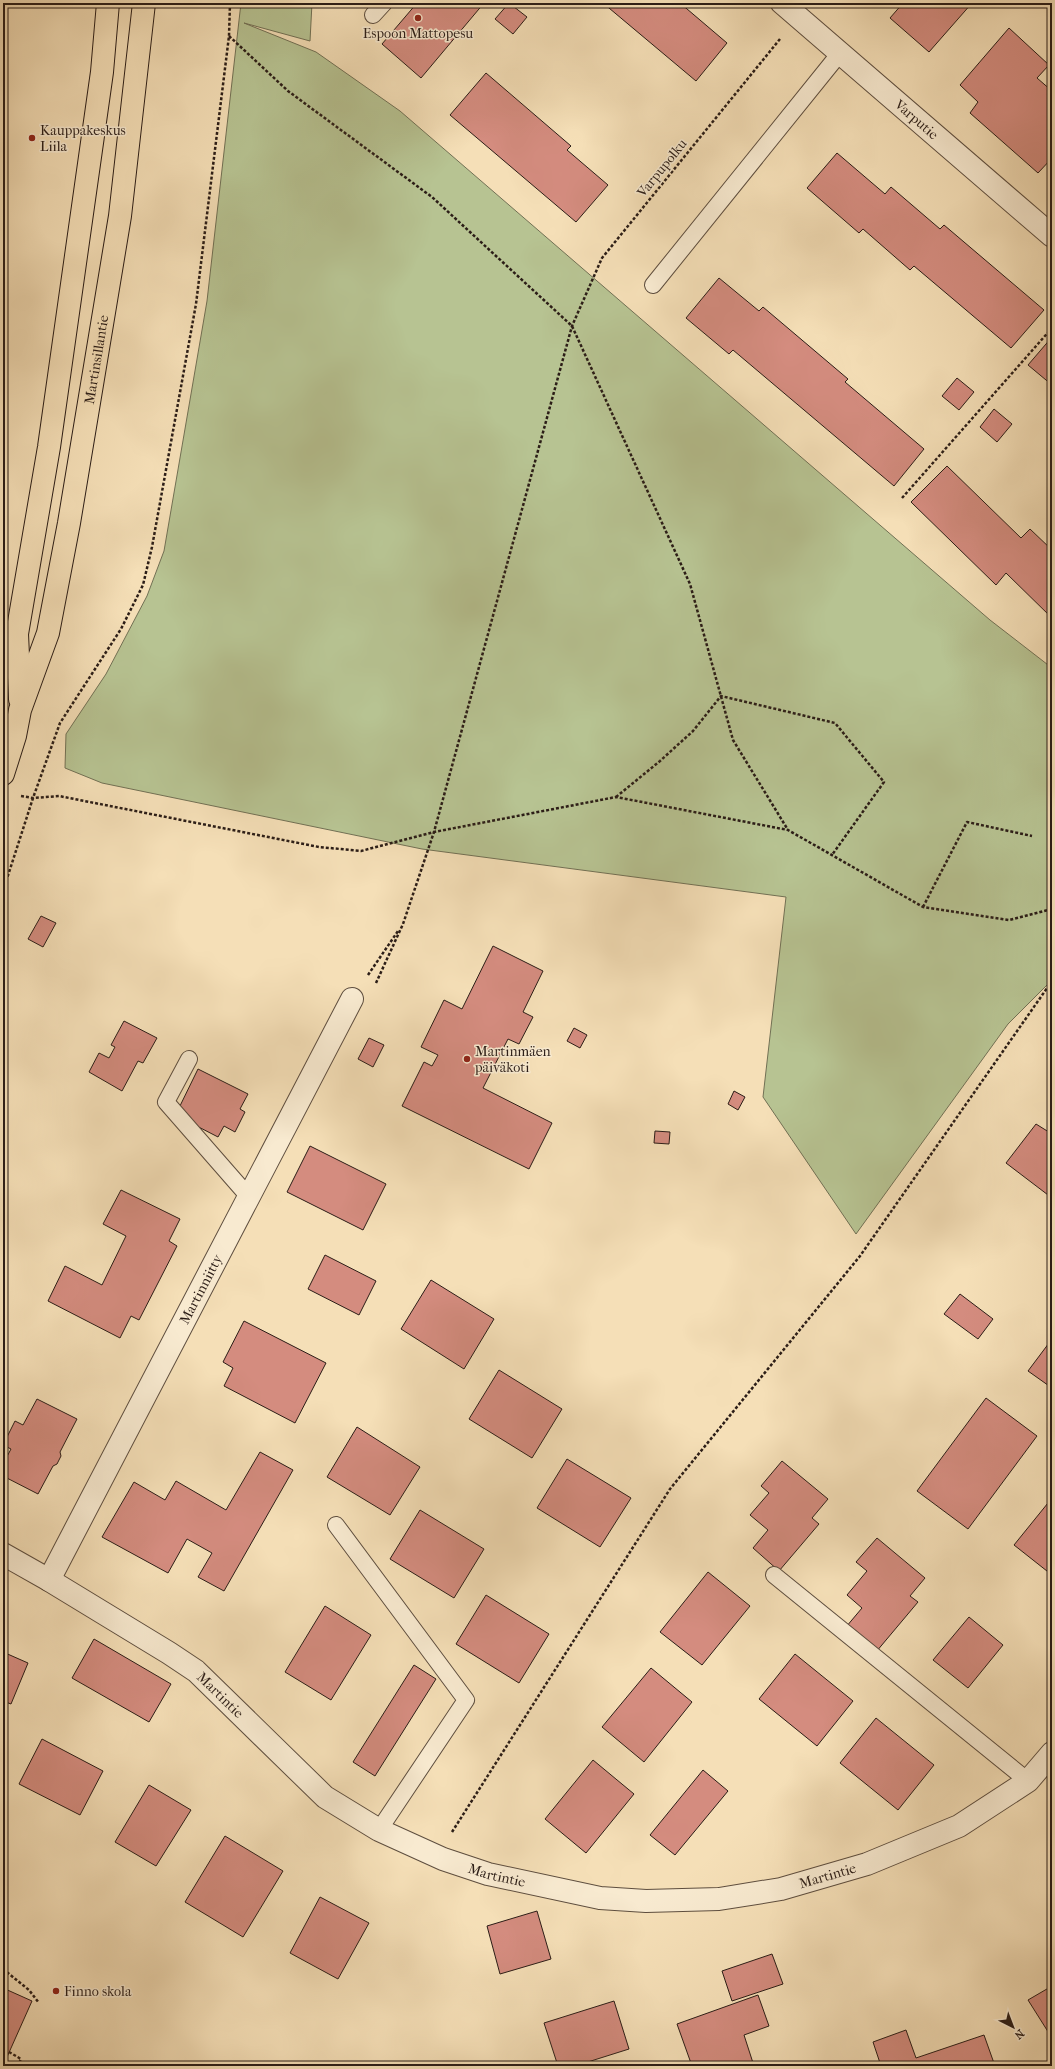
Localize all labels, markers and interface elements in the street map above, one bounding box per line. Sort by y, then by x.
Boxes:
marker: Espoon Mattopesu [413,13,423,23]
place label: Espoon Mattopesu [363,25,473,42]
street label: Varputie [891,95,942,143]
place label: Kauppakeskus Liila [40,122,126,155]
marker: Kauppakeskus Liila [27,133,37,143]
street label: Varpupolku [633,135,691,201]
street label: Martinsillantie [80,314,112,405]
place label: Martinmäen päiväkoti [474,1043,551,1076]
marker: Martinmäen päiväkoti [462,1054,472,1064]
street label: Martinniitty [175,1251,226,1327]
street label: Martintie [194,1668,247,1721]
street label: Martintie [797,1859,858,1892]
street label: Martintie [466,1860,527,1890]
place label: Finno skola [64,1983,132,2000]
marker: Finno skola [51,1986,61,1996]
north arrow [993,2007,1033,2047]
text: N [1011,2026,1027,2042]

